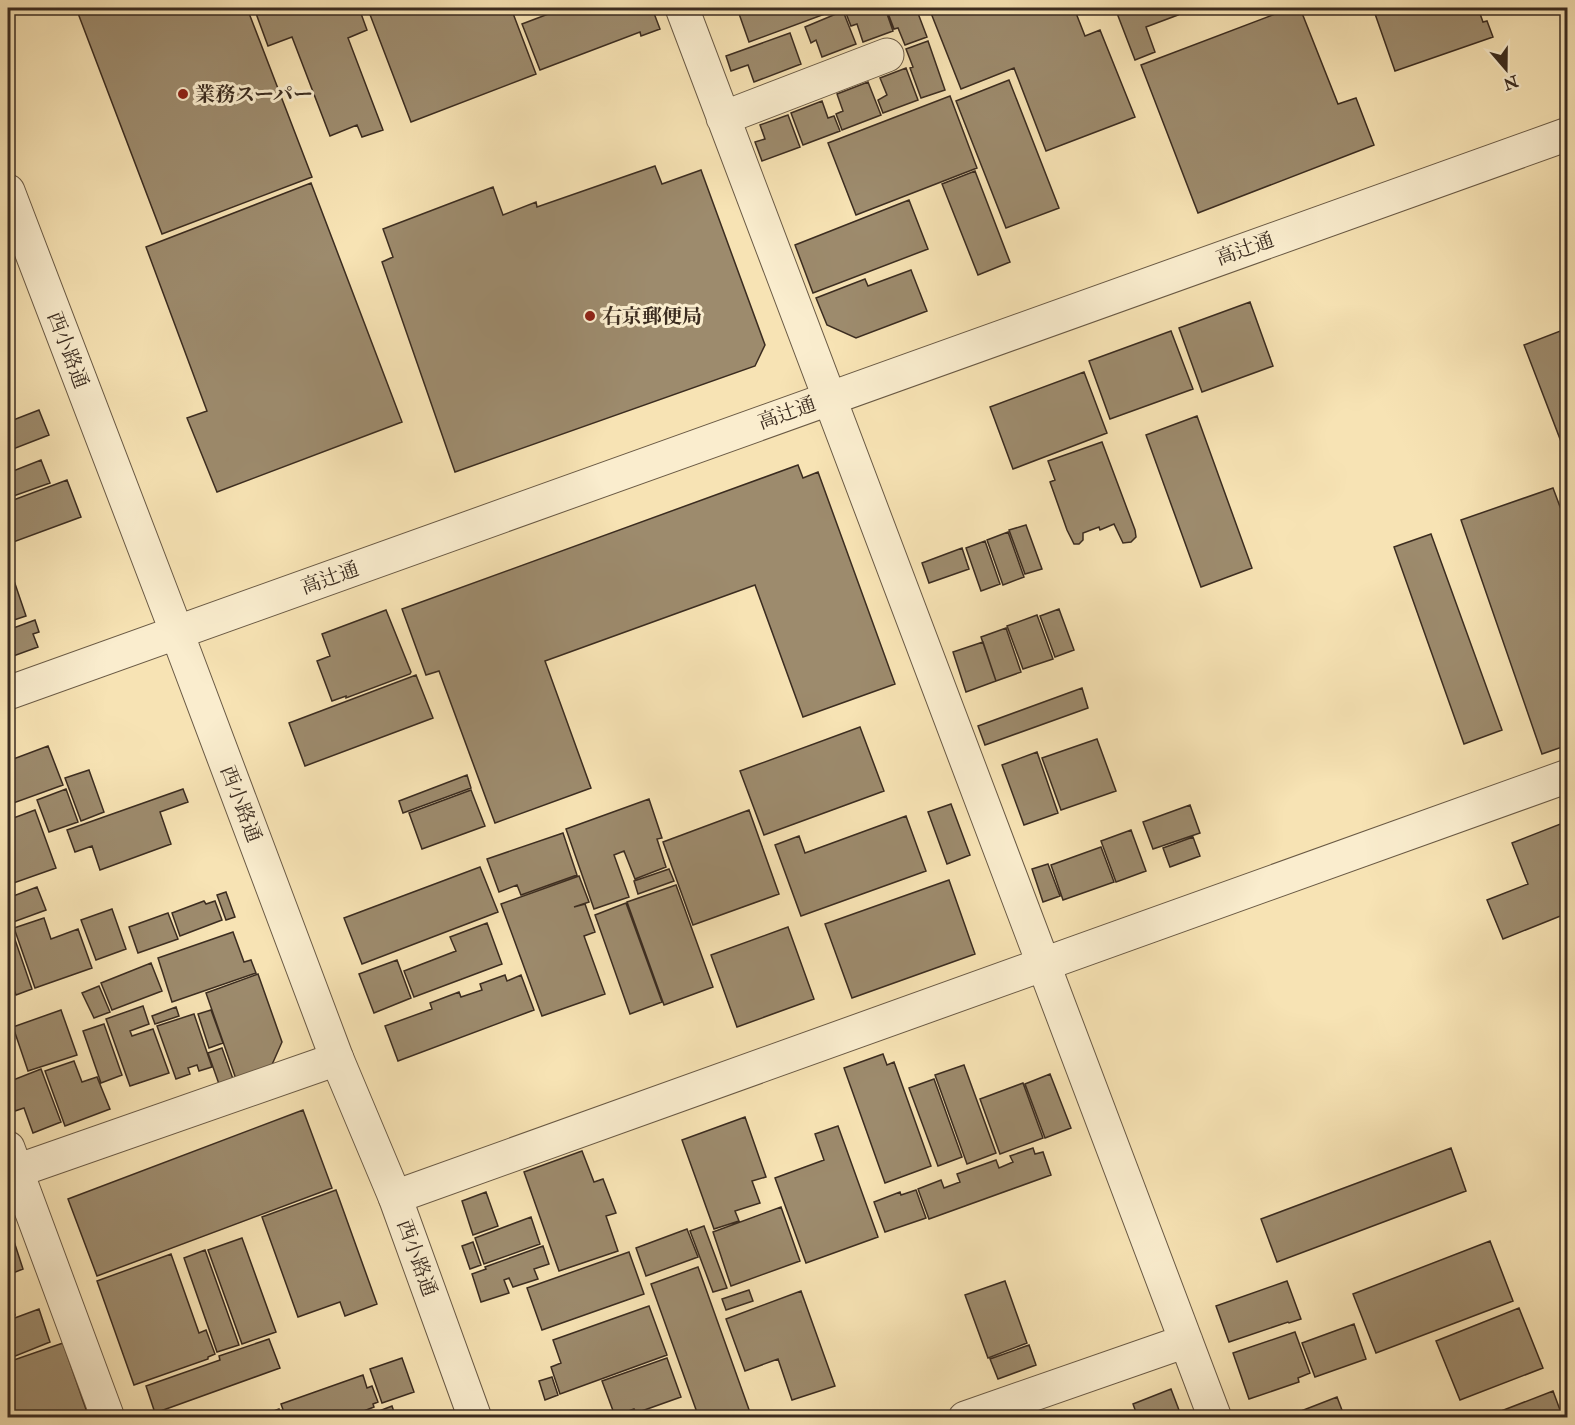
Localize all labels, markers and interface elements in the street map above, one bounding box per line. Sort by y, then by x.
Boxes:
north arrow [1476,39,1536,99]
text: N [1500,70,1522,94]
place label: 業務スーパー [195,82,313,107]
marker: 業務スーパー [176,87,190,101]
street label: 高辻通 [1213,227,1277,271]
place label: 右京郵便局 [602,304,702,329]
street label: 西小路通 [42,308,94,392]
marker: 右京郵便局 [583,309,597,323]
street label: 高辻通 [755,391,819,435]
street label: 高辻通 [298,556,362,600]
street label: 西小路通 [215,762,267,846]
street label: 西小路通 [392,1216,442,1300]

